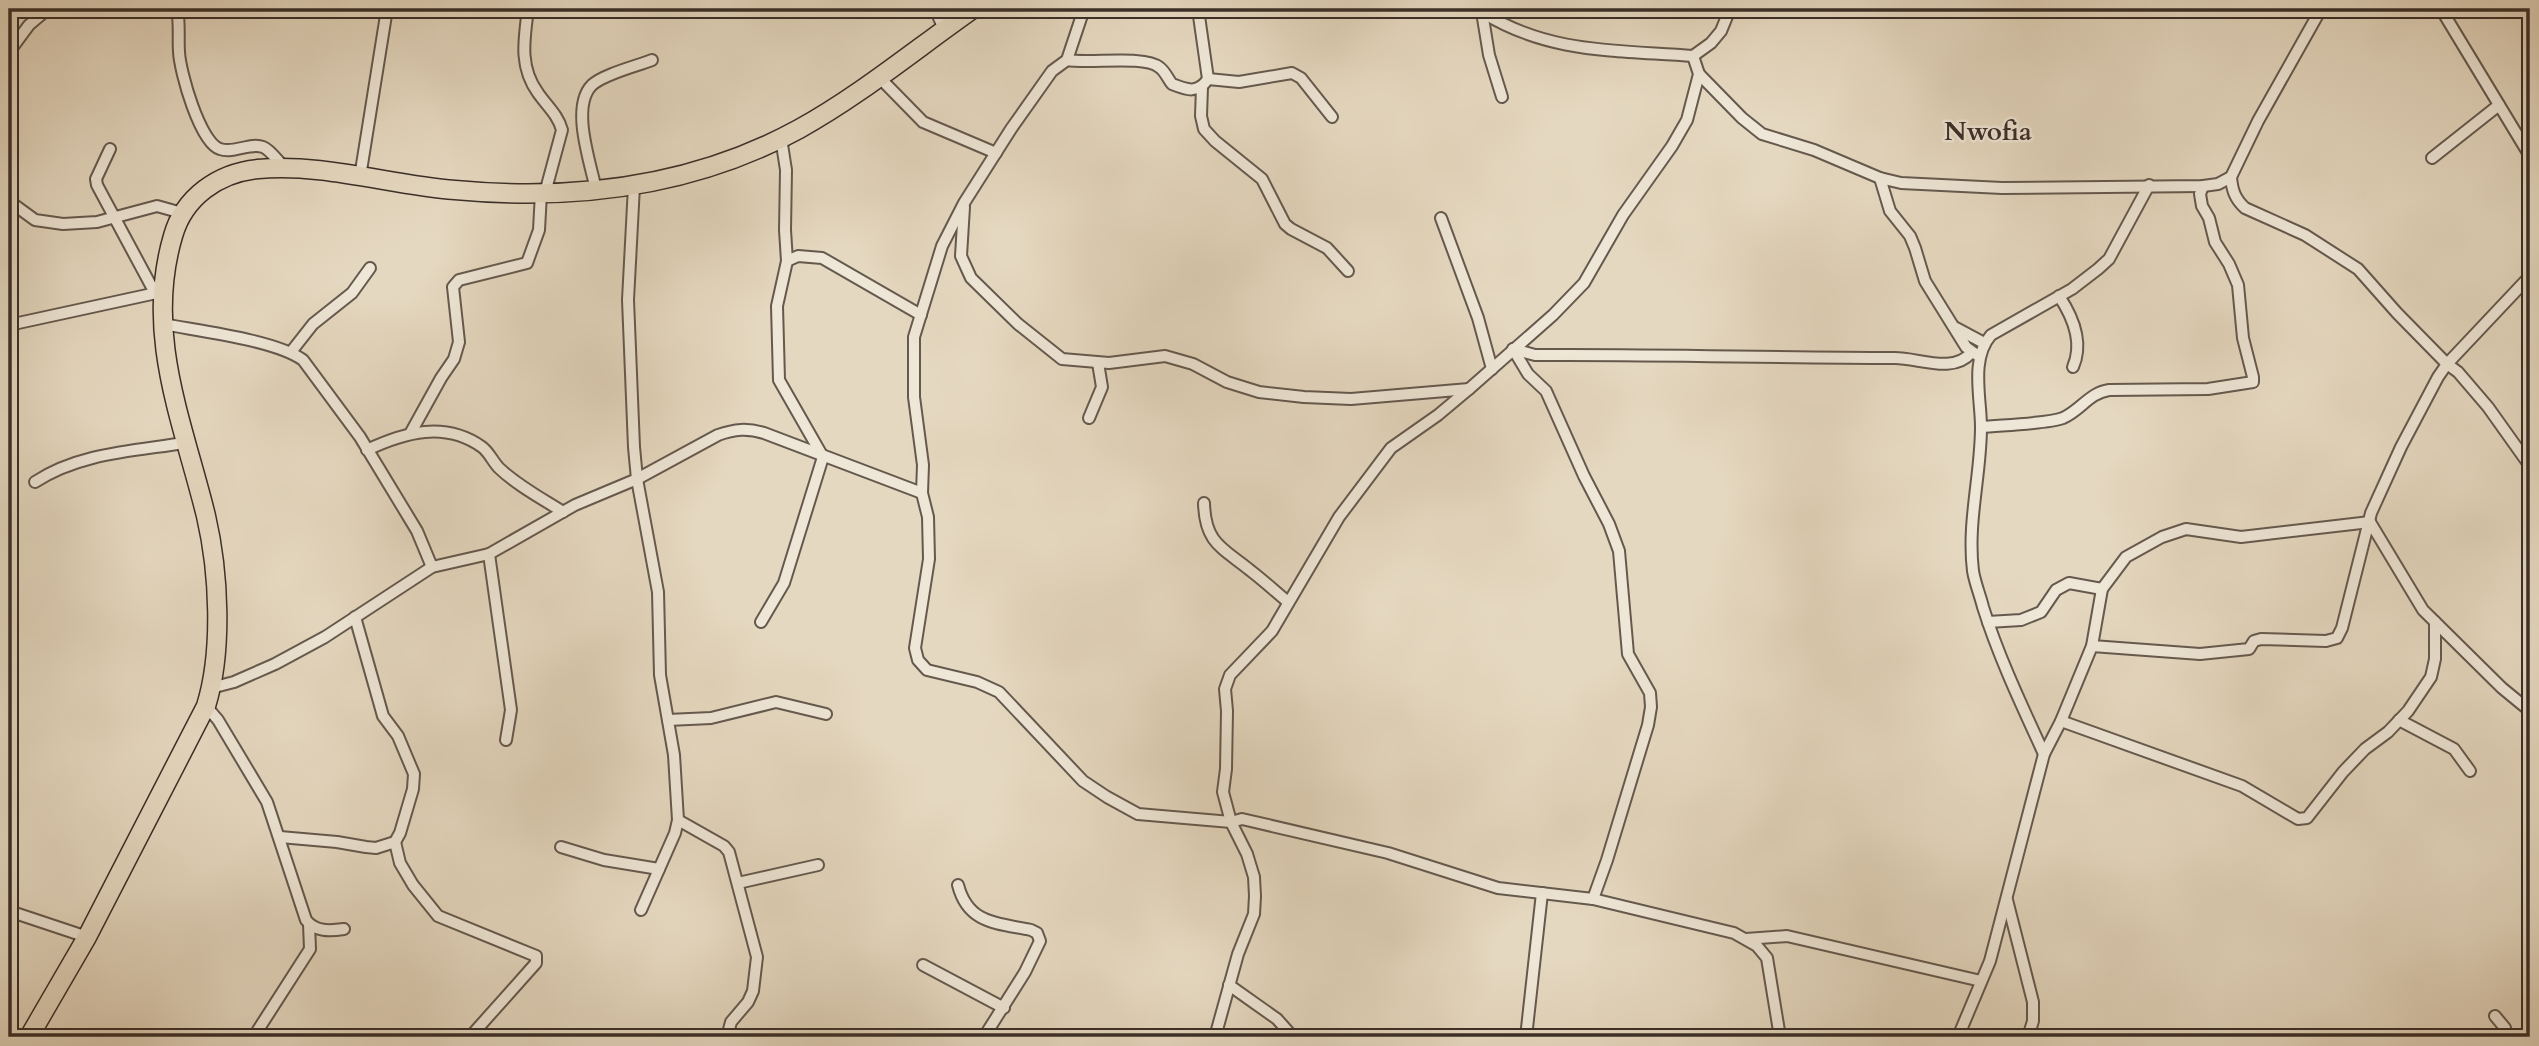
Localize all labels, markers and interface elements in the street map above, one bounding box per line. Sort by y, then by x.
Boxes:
district label: Nwofia [1944,114,2032,149]

